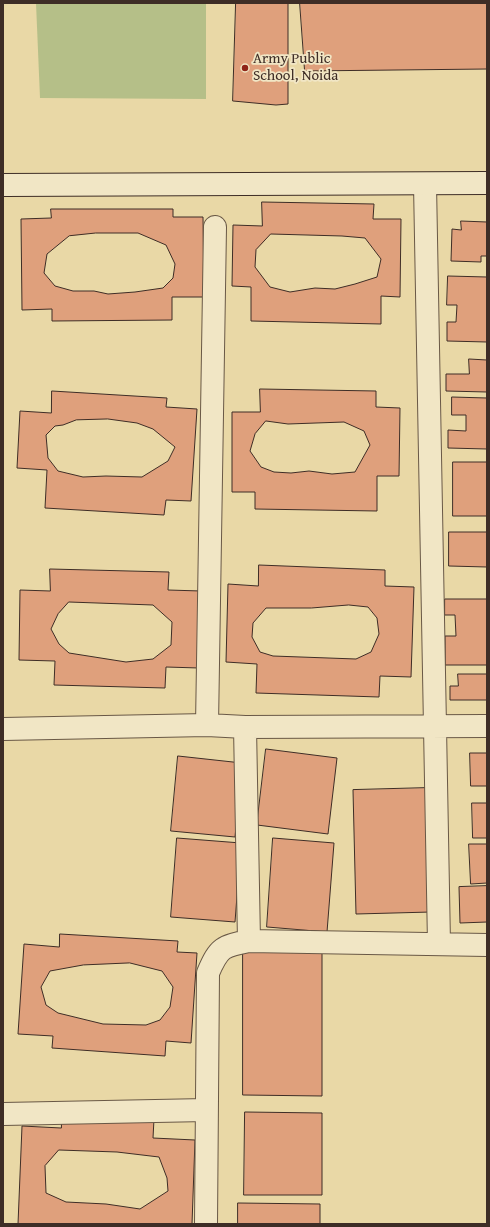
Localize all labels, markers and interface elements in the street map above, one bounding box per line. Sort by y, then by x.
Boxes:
place label: Army Public School, Noida [253,50,338,85]
marker: Army Public School, Noida [240,63,250,73]

